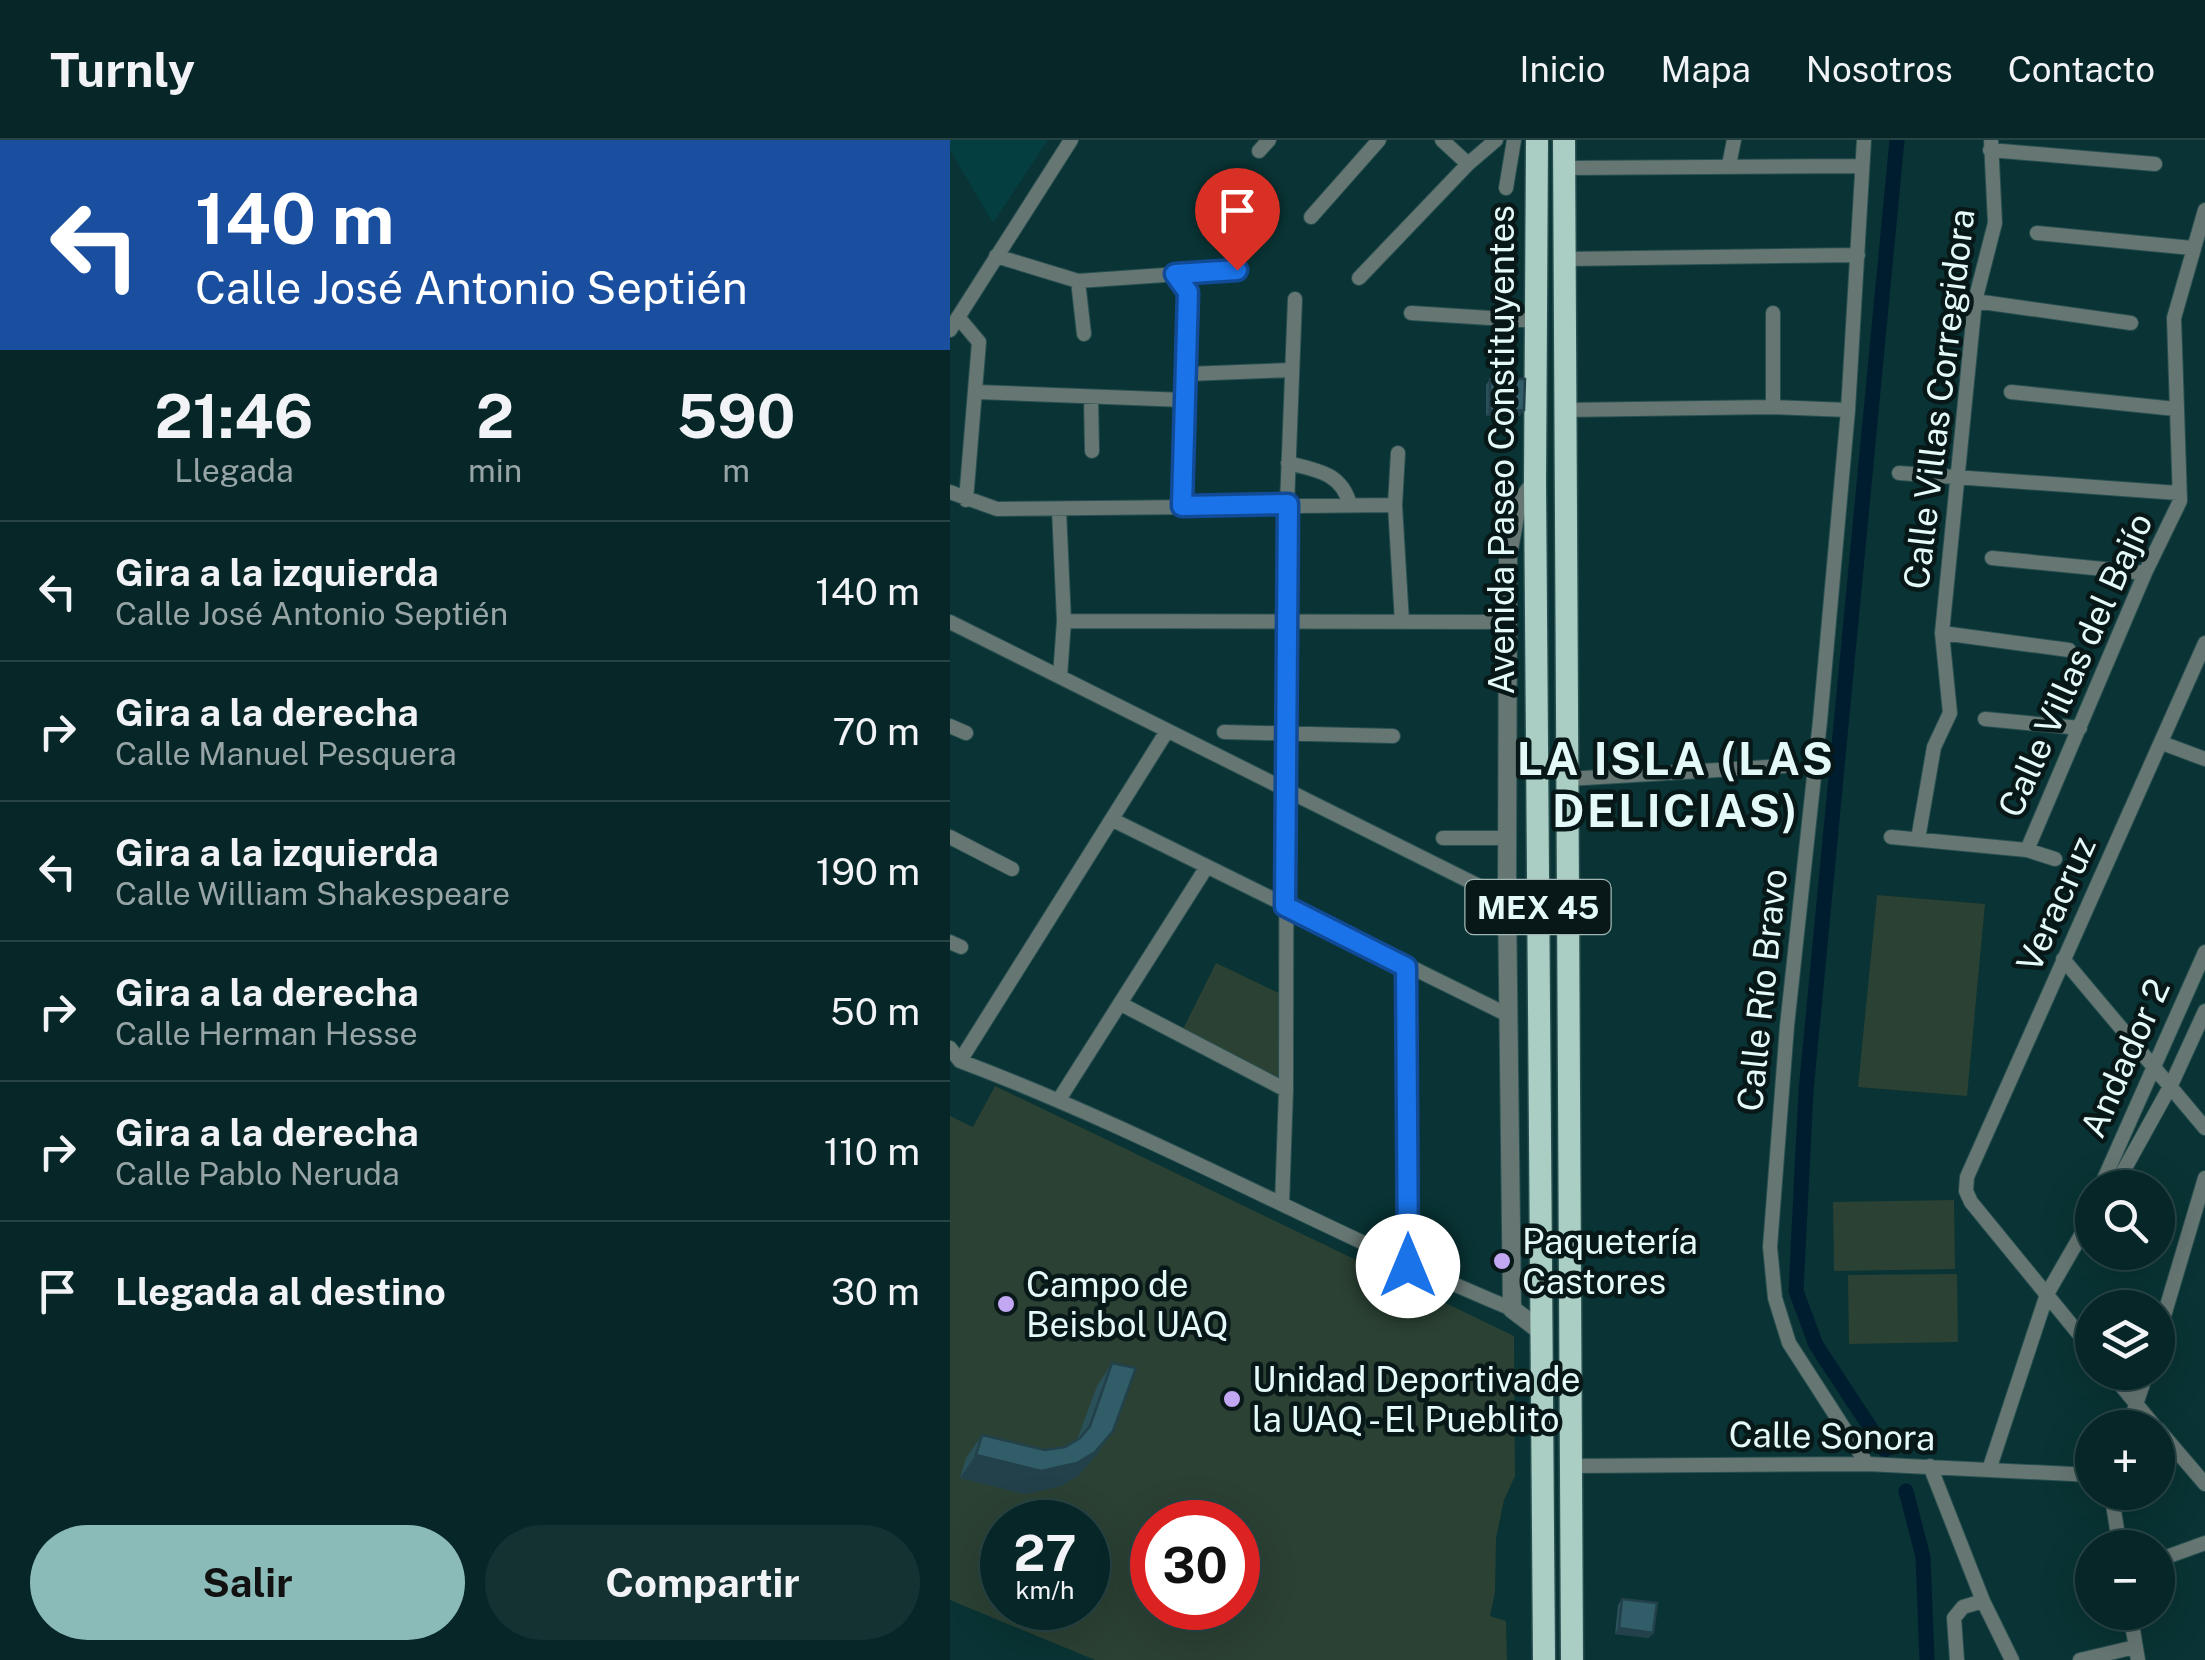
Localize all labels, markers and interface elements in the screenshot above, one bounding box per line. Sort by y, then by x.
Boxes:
text: Turnly [50,41,195,98]
text: Inicio [1520,49,1606,90]
text: Mapa [1661,49,1751,90]
text: Nosotros [1806,49,1953,90]
text: Contacto [2008,49,2155,90]
pin [1195,168,1280,271]
text: 140 m [195,177,394,260]
icon: left [30,180,160,310]
icon: arrive [1210,183,1265,238]
street label: Avenida Paseo Constituyentes [1481,205,1522,695]
street label: Calle Villas Corregidora [1895,207,1983,591]
text: Calle José Antonio Septién [195,261,748,314]
text: 21:46 [155,381,313,452]
text: 2 [476,381,514,452]
text: 590 [677,381,795,452]
text: Llegada [174,452,294,489]
text: min [468,452,522,489]
text: m [722,452,750,489]
street label: Calle Villas del Bajío [1989,507,2161,823]
text: Gira a la izquierda [115,550,439,595]
icon: left [30,564,85,619]
text: 140 m [815,569,920,614]
text: Calle José Antonio Septién [115,595,508,632]
text: Gira a la derecha [115,690,419,735]
icon: right [30,704,85,759]
text: 70 m [833,709,920,754]
district label: LA ISLA (LAS DELICIAS) [1517,732,1835,837]
text: Calle Manuel Pesquera [115,735,457,772]
text: Gira a la izquierda [115,830,439,875]
street label: Veracruz [2008,830,2104,978]
icon: left [30,844,85,899]
text: 190 m [816,849,920,894]
street label: Calle Río Bravo [1729,867,1795,1113]
text: Calle William Shakespeare [115,875,510,912]
road number: MEX 45 [1466,880,1610,934]
text: Gira a la derecha [115,970,419,1015]
street label: Andador 2 [2072,972,2178,1144]
icon: right [30,984,85,1039]
text: 50 m [830,989,920,1034]
text: Calle Herman Hesse [115,1015,418,1052]
text: Gira a la derecha [115,1110,419,1155]
icon: right [30,1124,85,1179]
text: 110 m [824,1129,920,1174]
text: Calle Pablo Neruda [115,1155,400,1192]
map controls [2075,1170,2175,1630]
button: search [2075,1170,2175,1270]
position arrow [1356,1214,1460,1318]
place label: Paquetería Castores [1522,1221,1698,1302]
marker: Paquetería Castores [1491,1250,1513,1272]
icon: arrive [30,1264,85,1319]
place label: Campo de Beisbol UAQ [1026,1264,1229,1345]
text: Llegada al destino [115,1269,446,1314]
text: 30 m [831,1269,920,1314]
button: layers [2075,1290,2175,1390]
marker: Campo de Beisbol UAQ [995,1293,1017,1315]
place label: Unidad Deportiva de la UAQ - El Pueblito [1252,1359,1581,1440]
marker: Unidad Deportiva de la UAQ - El Pueblito [1221,1388,1243,1410]
button: + [2075,1410,2175,1510]
street label: Calle Sonora [1728,1414,1936,1458]
speed limit sign: 30 [1130,1500,1260,1630]
text: 27 [1013,1523,1077,1582]
button: Salir [30,1525,465,1640]
button: Compartir [485,1525,920,1640]
button: − [2075,1530,2175,1630]
text: km/h [1016,1575,1074,1605]

